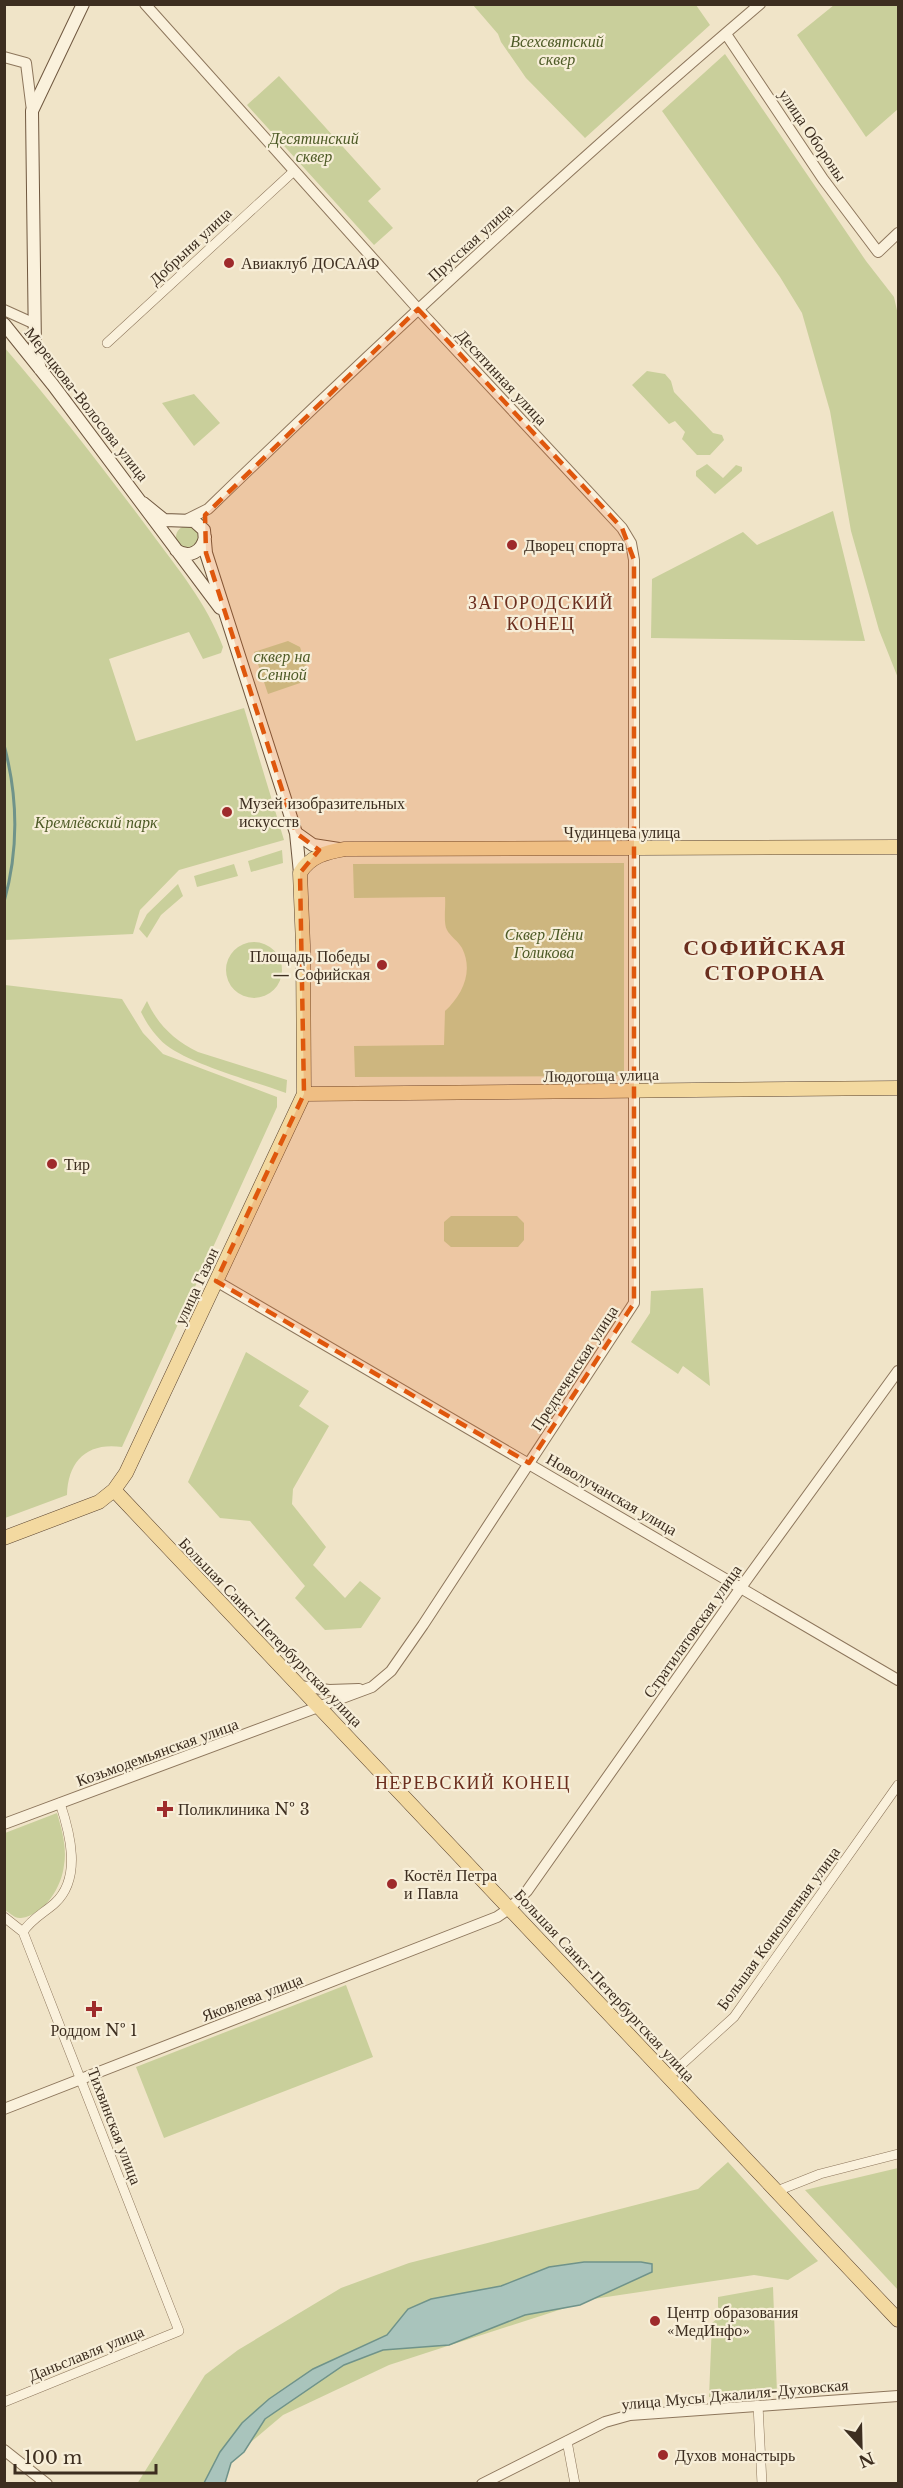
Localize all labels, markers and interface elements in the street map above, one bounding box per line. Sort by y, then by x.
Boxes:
park label: Всехсвятский сквер [510,31,604,69]
street label: улица Обороны [775,85,851,185]
park label: Десятинский сквер [267,128,359,166]
street label: Прусская улица [423,199,517,285]
street label: Добрыня улица [144,203,236,289]
place label: Авиаклуб ДОСААФ [241,253,379,273]
marker: Авиаклуб ДОСААФ [222,256,236,270]
street label: Мерецкова-Волосова улица [21,323,153,485]
street label: Десятинная улица [452,325,552,429]
place label: Дворец спорта [524,535,624,555]
marker: Дворец спорта [505,538,519,552]
district label: ЗАГОРОДСКИЙ КОНЕЦ [468,592,614,635]
park label: сквер на Сенной [254,646,310,684]
place label: Музей изобразительных искусств [239,793,405,831]
marker: Музей изобразительных искусств [220,805,234,819]
park label: Кремлёвский парк [34,812,158,832]
street label: Чудинцева улица [564,822,680,842]
park label: Сквер Лёни Голикова [505,924,583,962]
district label: СОФИЙСКАЯ СТОРОНА [683,934,847,986]
place label: Площадь Победы — Софийская [250,946,371,984]
marker: Площадь Победы — Софийская [375,958,389,972]
street label: Людогоща улица [543,1064,659,1086]
place label: Тир [64,1154,90,1174]
marker: Тир [45,1157,59,1171]
street label: улица Газон [169,1244,223,1328]
street label: Предтеченская улица [526,1302,622,1434]
street label: Новолучанская улица [543,1448,681,1540]
street label: Большая Санкт-Петербургская улица [175,1533,367,1731]
street label: Стратилатовская улица [638,1561,746,1701]
street label: Козьмодемьянская улица [73,1713,241,1791]
district label: НЕРЕВСКИЙ КОНЕЦ [375,1772,571,1794]
place label: Поликлиника № 3 [178,1799,310,1819]
marker: Поликлиника № 3 [156,1800,174,1818]
street label: Большая Конюшенная улица [712,1842,844,2014]
place label: Костёл Петра и Павла [404,1865,497,1903]
marker: Костёл Петра и Павла [385,1877,399,1891]
street label: Большая Санкт-Петербургская улица [510,1885,700,2085]
street label: Яковлева улица [199,1969,305,2025]
marker: Роддом № 1 [85,2000,103,2018]
place label: Роддом № 1 [50,2020,138,2040]
street label: Тихвинская улица [83,2065,147,2187]
place label: Центр образования «МедИнфо» [667,2302,799,2340]
marker: Центр образования «МедИнфо» [648,2314,662,2328]
street label: Даньславля улица [25,2321,147,2385]
street label: улица Мусы Джалиля-Духовская [621,2374,850,2414]
north arrow [831,2416,891,2476]
scale bar [15,2437,156,2475]
place label: Духов монастырь [675,2445,795,2465]
text: 100 m [24,2447,82,2469]
marker: Духов монастырь [656,2448,670,2462]
text: N [856,2448,877,2472]

